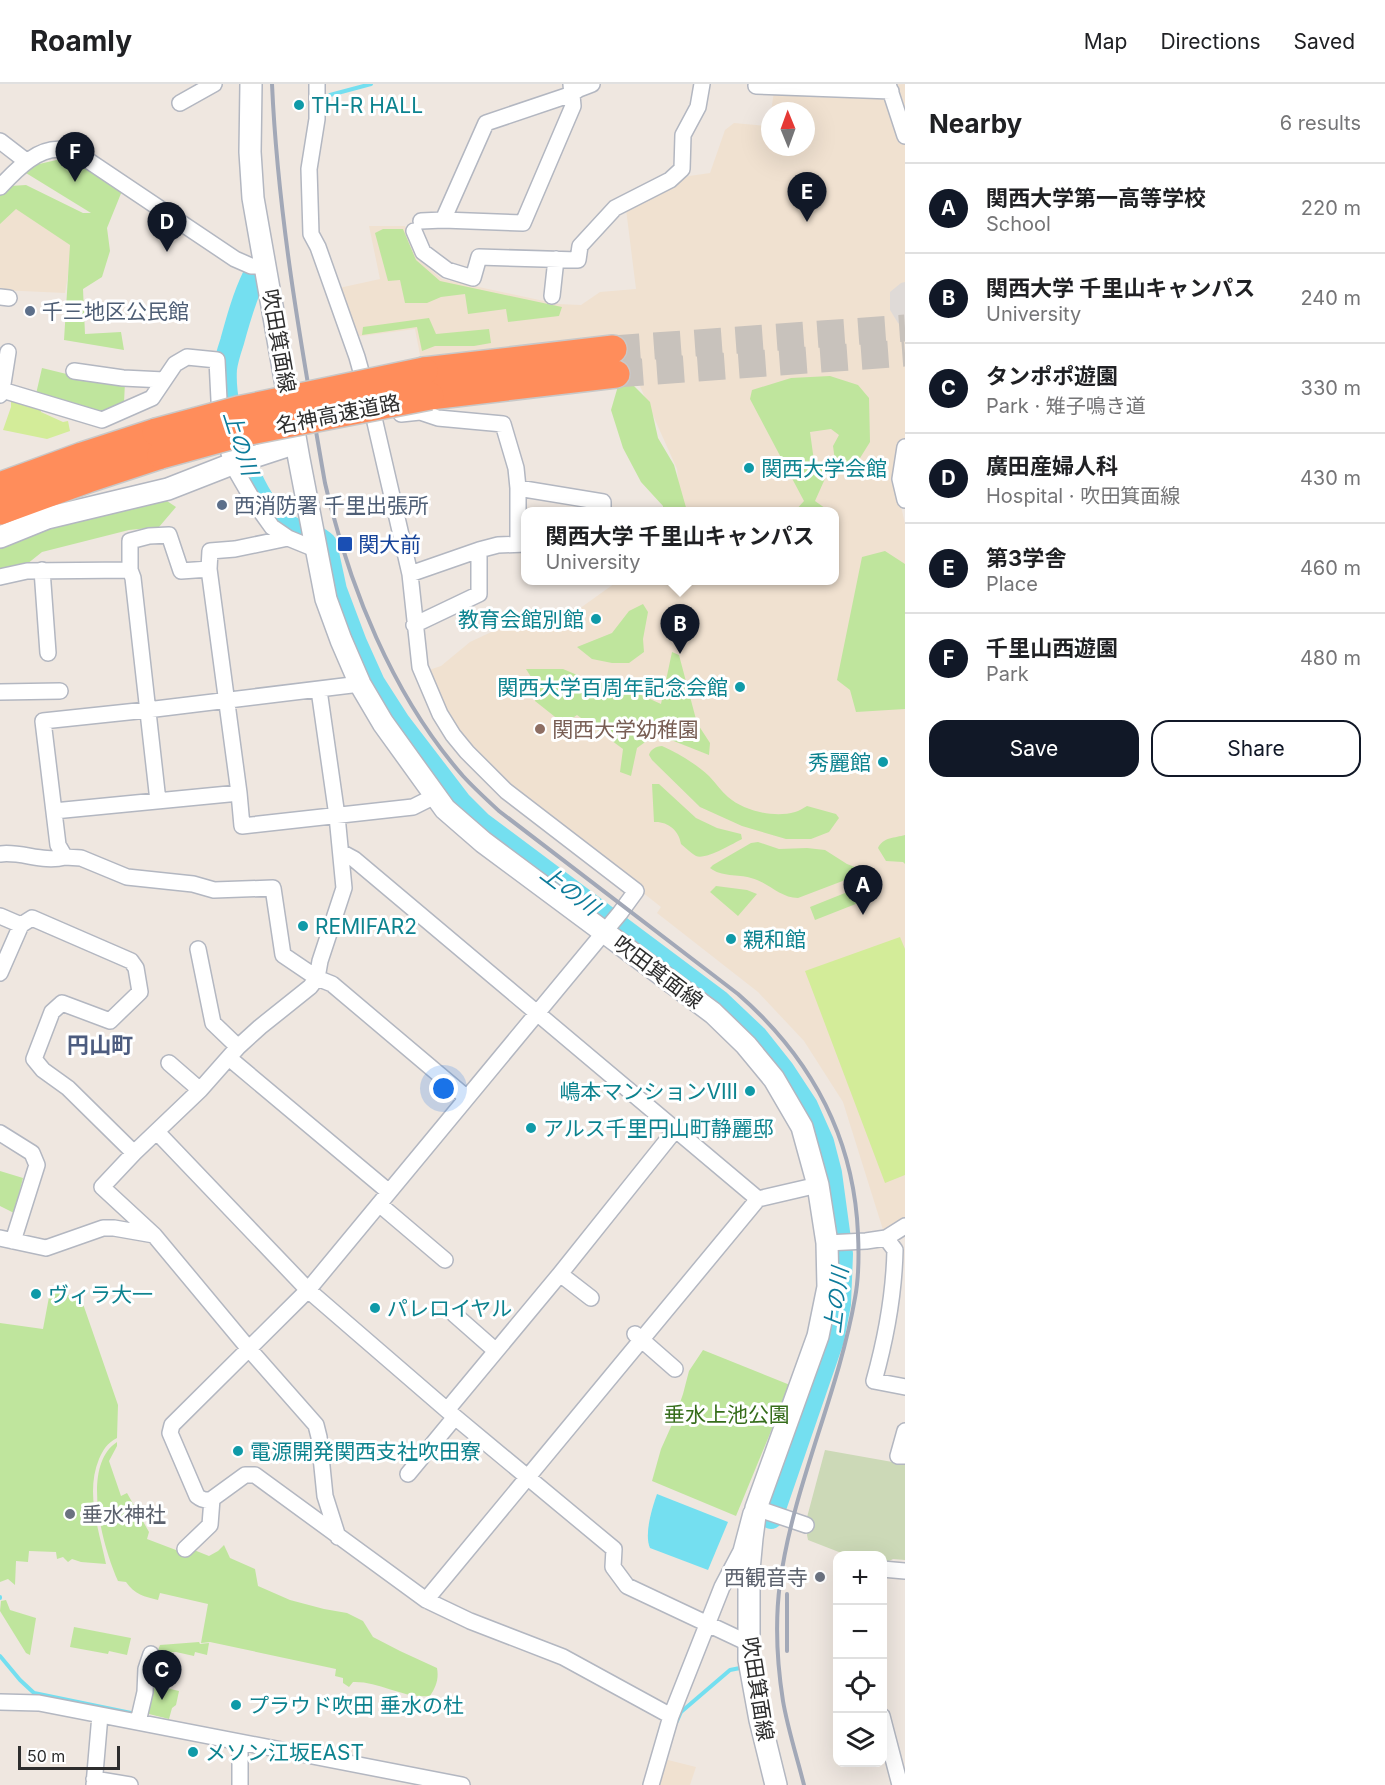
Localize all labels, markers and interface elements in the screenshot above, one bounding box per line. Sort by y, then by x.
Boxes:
text: Roamly [30,24,132,58]
text: Map [1084,29,1127,54]
text: Directions [1160,29,1261,54]
text: Saved [1294,29,1355,54]
place label: TH-R HALL [311,93,423,118]
marker: TH-R HALL [292,98,306,112]
north arrow [761,102,815,156]
text: Nearby [929,108,1022,139]
text: 6 results [1280,111,1361,135]
pin: F [56,132,94,182]
pin: E [788,172,826,222]
text: 関西大学第一高等学校 [986,185,1206,211]
text: A [941,196,956,220]
text: 220 m [1301,196,1361,220]
pin: D [148,202,186,252]
text: School [986,212,1051,236]
text: 関西大学 千里山キャンパス [986,275,1255,301]
text: B [942,286,955,310]
text: 240 m [1300,286,1361,310]
street label: 吹田箕面線 [258,287,300,395]
place label: 千三地区公民館 [42,299,189,324]
text: University [986,302,1081,326]
marker: 千三地区公民館 [23,304,37,318]
text: タンポポ遊園 [986,363,1118,389]
text: C [941,376,956,400]
text: 330 m [1301,376,1361,400]
street label: 名神高速道路 [274,390,402,438]
text: Park · 雉子鳴き道 [986,394,1146,418]
water label: 上の川 [218,408,264,480]
text: 廣田産婦人科 [986,453,1118,479]
place label: 関西大学会館 [761,456,887,481]
marker: 関西大学会館 [742,461,756,475]
text: D [941,466,956,490]
text: 430 m [1300,466,1361,490]
text: Hospital · 吹田箕面線 [986,484,1180,508]
place label: 西消防署 千里出張所 [234,493,429,518]
marker: 西消防署 千里出張所 [215,498,229,512]
popup [521,507,839,585]
text: 関西大学 千里山キャンパス [545,523,815,549]
place label: 関大前 [358,532,421,557]
marker: 関大前 [336,535,354,553]
text: 第3学舎 [986,545,1066,571]
text: University [545,550,641,574]
text: E [942,556,955,580]
text: 460 m [1300,556,1361,580]
text: Place [986,572,1038,596]
pin: B [660,604,700,654]
place label: 教育会館別館 [458,607,584,632]
marker: 教育会館別館 [589,612,603,626]
text: 千里山西遊園 [986,635,1118,661]
text: F [943,646,954,670]
text: 480 m [1300,646,1361,670]
text: Park [986,662,1029,686]
place label: 関西大学百周年記念会館 [497,675,728,700]
marker: 関西大学百周年記念会館 [733,680,747,694]
place label: 関西大学幼稚園 [552,717,699,742]
button: Save [929,720,1139,777]
button: Share [1151,720,1361,777]
marker: 関西大学幼稚園 [533,722,547,736]
place label: 秀麗館 [808,750,871,775]
marker: 秀麗館 [876,755,890,769]
water label: 上の川 [536,860,606,921]
pin: A [844,866,882,915]
place label: REMIFAR2 [315,914,417,939]
marker: REMIFAR2 [296,919,310,933]
place label: 親和館 [743,927,806,952]
street label: 吹田箕面線 [609,930,707,1014]
marker: 親和館 [724,932,738,946]
district label: 円山町 [67,1032,133,1058]
your location [429,1074,458,1103]
place label: 嶋本マンションⅧ [560,1079,738,1104]
marker: 嶋本マンションⅧ [743,1084,757,1098]
place label: アルス千里円山町静麗邸 [543,1116,774,1141]
marker: アルス千里円山町静麗邸 [524,1121,538,1135]
water label: 上の川 [819,1264,853,1334]
place label: ヴィラ大一 [48,1282,153,1307]
marker: ヴィラ大一 [29,1287,43,1301]
place label: パレロイヤル [387,1296,512,1321]
marker: パレロイヤル [368,1301,382,1315]
park label: 垂水上池公園 [664,1402,790,1427]
place label: 電源開発関西支社吹田寮 [250,1439,481,1464]
marker: 電源開発関西支社吹田寮 [231,1444,245,1458]
place label: 垂水神社 [82,1502,166,1527]
marker: 垂水神社 [63,1507,77,1521]
map controls [833,1551,887,1767]
button: + [833,1551,887,1605]
place label: 西観音寺 [724,1565,808,1590]
marker: 西観音寺 [813,1570,827,1584]
button: − [833,1605,887,1659]
street label: 吹田箕面線 [737,1635,779,1743]
pin: C [142,1650,182,1700]
button: locate [833,1659,887,1713]
place label: プラウド吹田 垂水の杜 [248,1693,464,1718]
marker: プラウド吹田 垂水の杜 [229,1698,243,1712]
button: layers [833,1713,887,1767]
place label: メソン江坂EAST [205,1740,364,1765]
scale bar [18,1743,120,1770]
marker: メソン江坂EAST [186,1745,200,1759]
text: 50 m [27,1746,65,1766]

